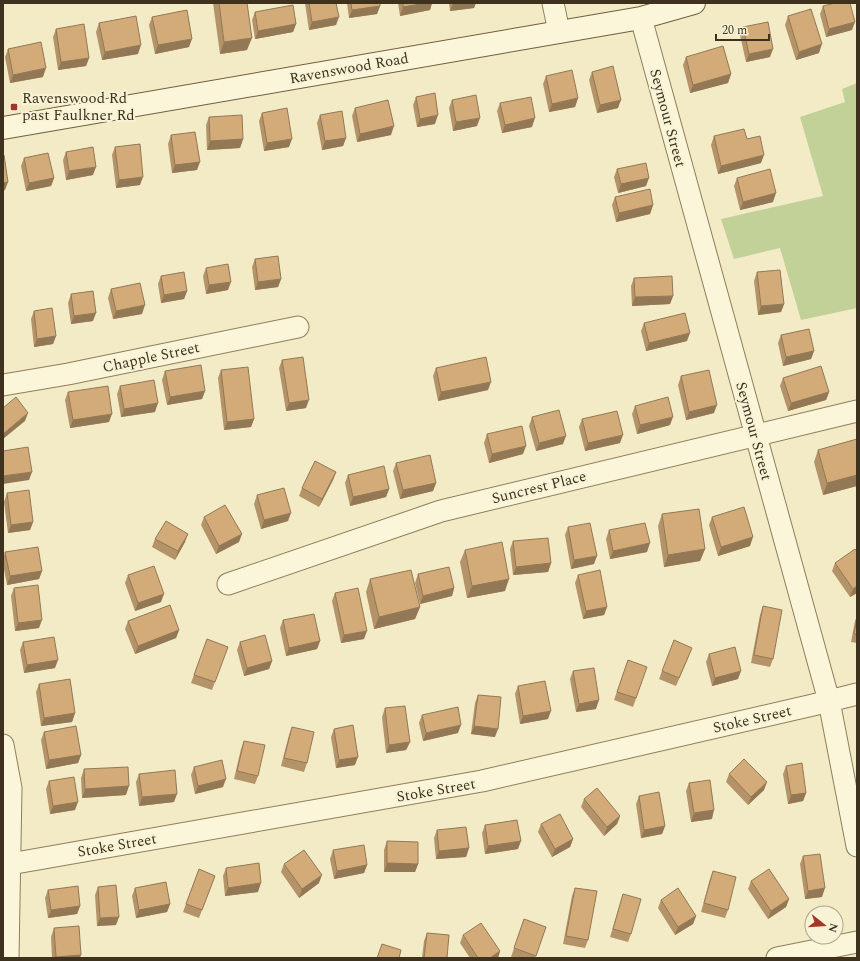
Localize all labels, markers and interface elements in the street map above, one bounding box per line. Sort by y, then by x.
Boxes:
scale bar [716,16,769,42]
text: 20 m [722,21,747,40]
street label: Ravenswood Road [288,47,411,90]
street label: Seymour Street [643,66,692,170]
place label: Ravenswood Rd past Faulkner Rd [22,87,135,127]
marker: Ravenswood Rd past Faulkner Rd [9,102,19,112]
street label: Chapple Street [100,336,202,379]
street label: Seymour Street [729,379,778,483]
street label: Suncrest Place [489,465,589,510]
street label: Stoke Street [711,699,794,740]
street label: Stoke Street [395,772,477,809]
street label: Stoke Street [76,827,158,864]
north arrow [804,905,844,945]
text: N [824,921,843,935]

